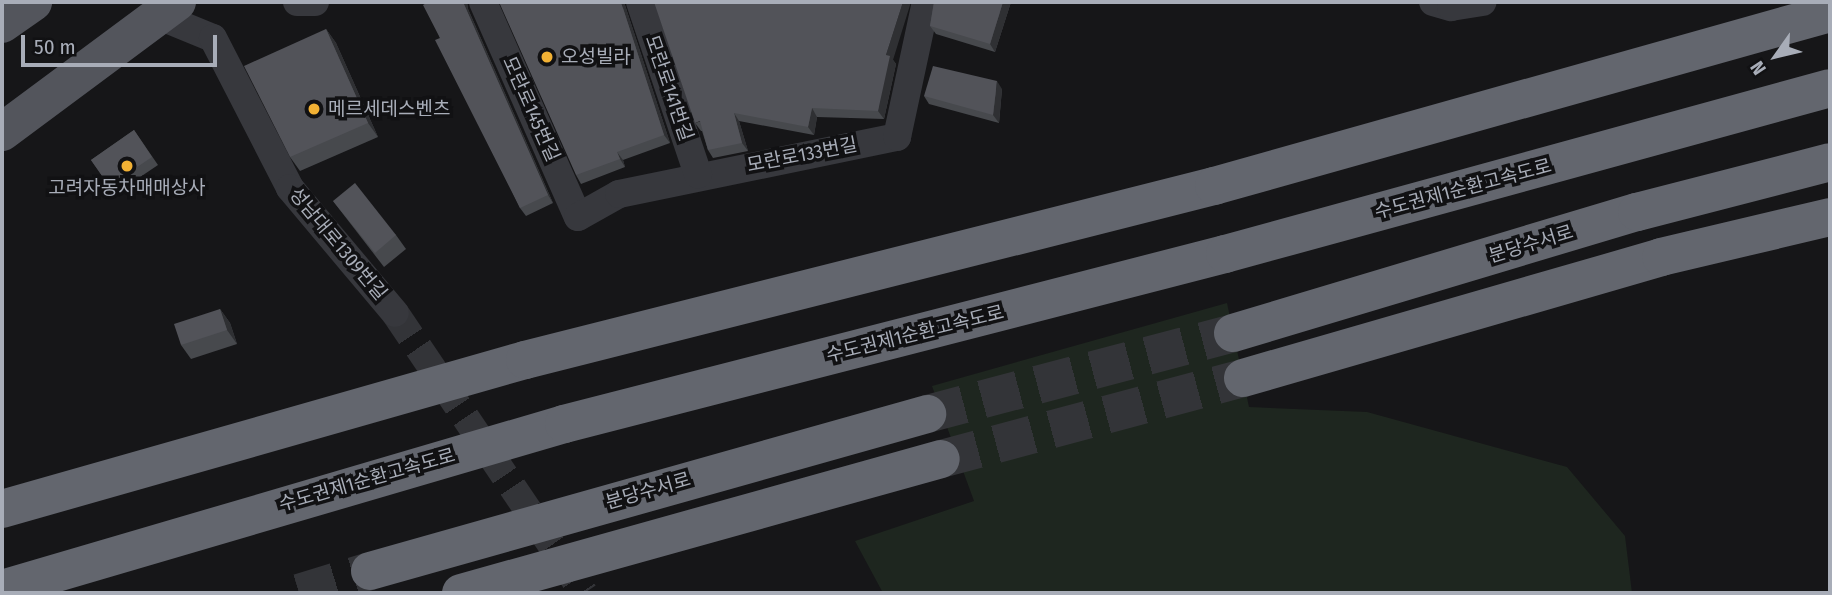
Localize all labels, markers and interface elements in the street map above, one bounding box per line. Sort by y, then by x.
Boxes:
scale bar [24,21,220,65]
north arrow [1741,21,1811,91]
street label: 모란로141번길 [640,32,698,144]
text: 50 m [34,34,76,60]
place label: 오성빌라 [561,46,631,68]
marker: 오성빌라 [539,49,555,65]
street label: 모란로145번길 [498,53,564,165]
text: N [1745,57,1771,79]
place label: 메르세데스벤츠 [328,98,450,120]
marker: 메르세데스벤츠 [306,101,322,117]
street label: 모란로133번길 [745,133,859,177]
street label: 수도권제1순환고속도로 [1372,154,1554,224]
marker: 고려자동차매매상사 [119,158,135,174]
place label: 고려자동차매매상사 [48,177,206,199]
street label: 성남대로1309번길 [284,183,392,305]
street label: 분당수서로 [1486,220,1576,268]
street label: 수도권제1순환고속도로 [824,301,1006,367]
street label: 수도권제1순환고속도로 [276,444,458,516]
street label: 분당수서로 [603,468,693,514]

